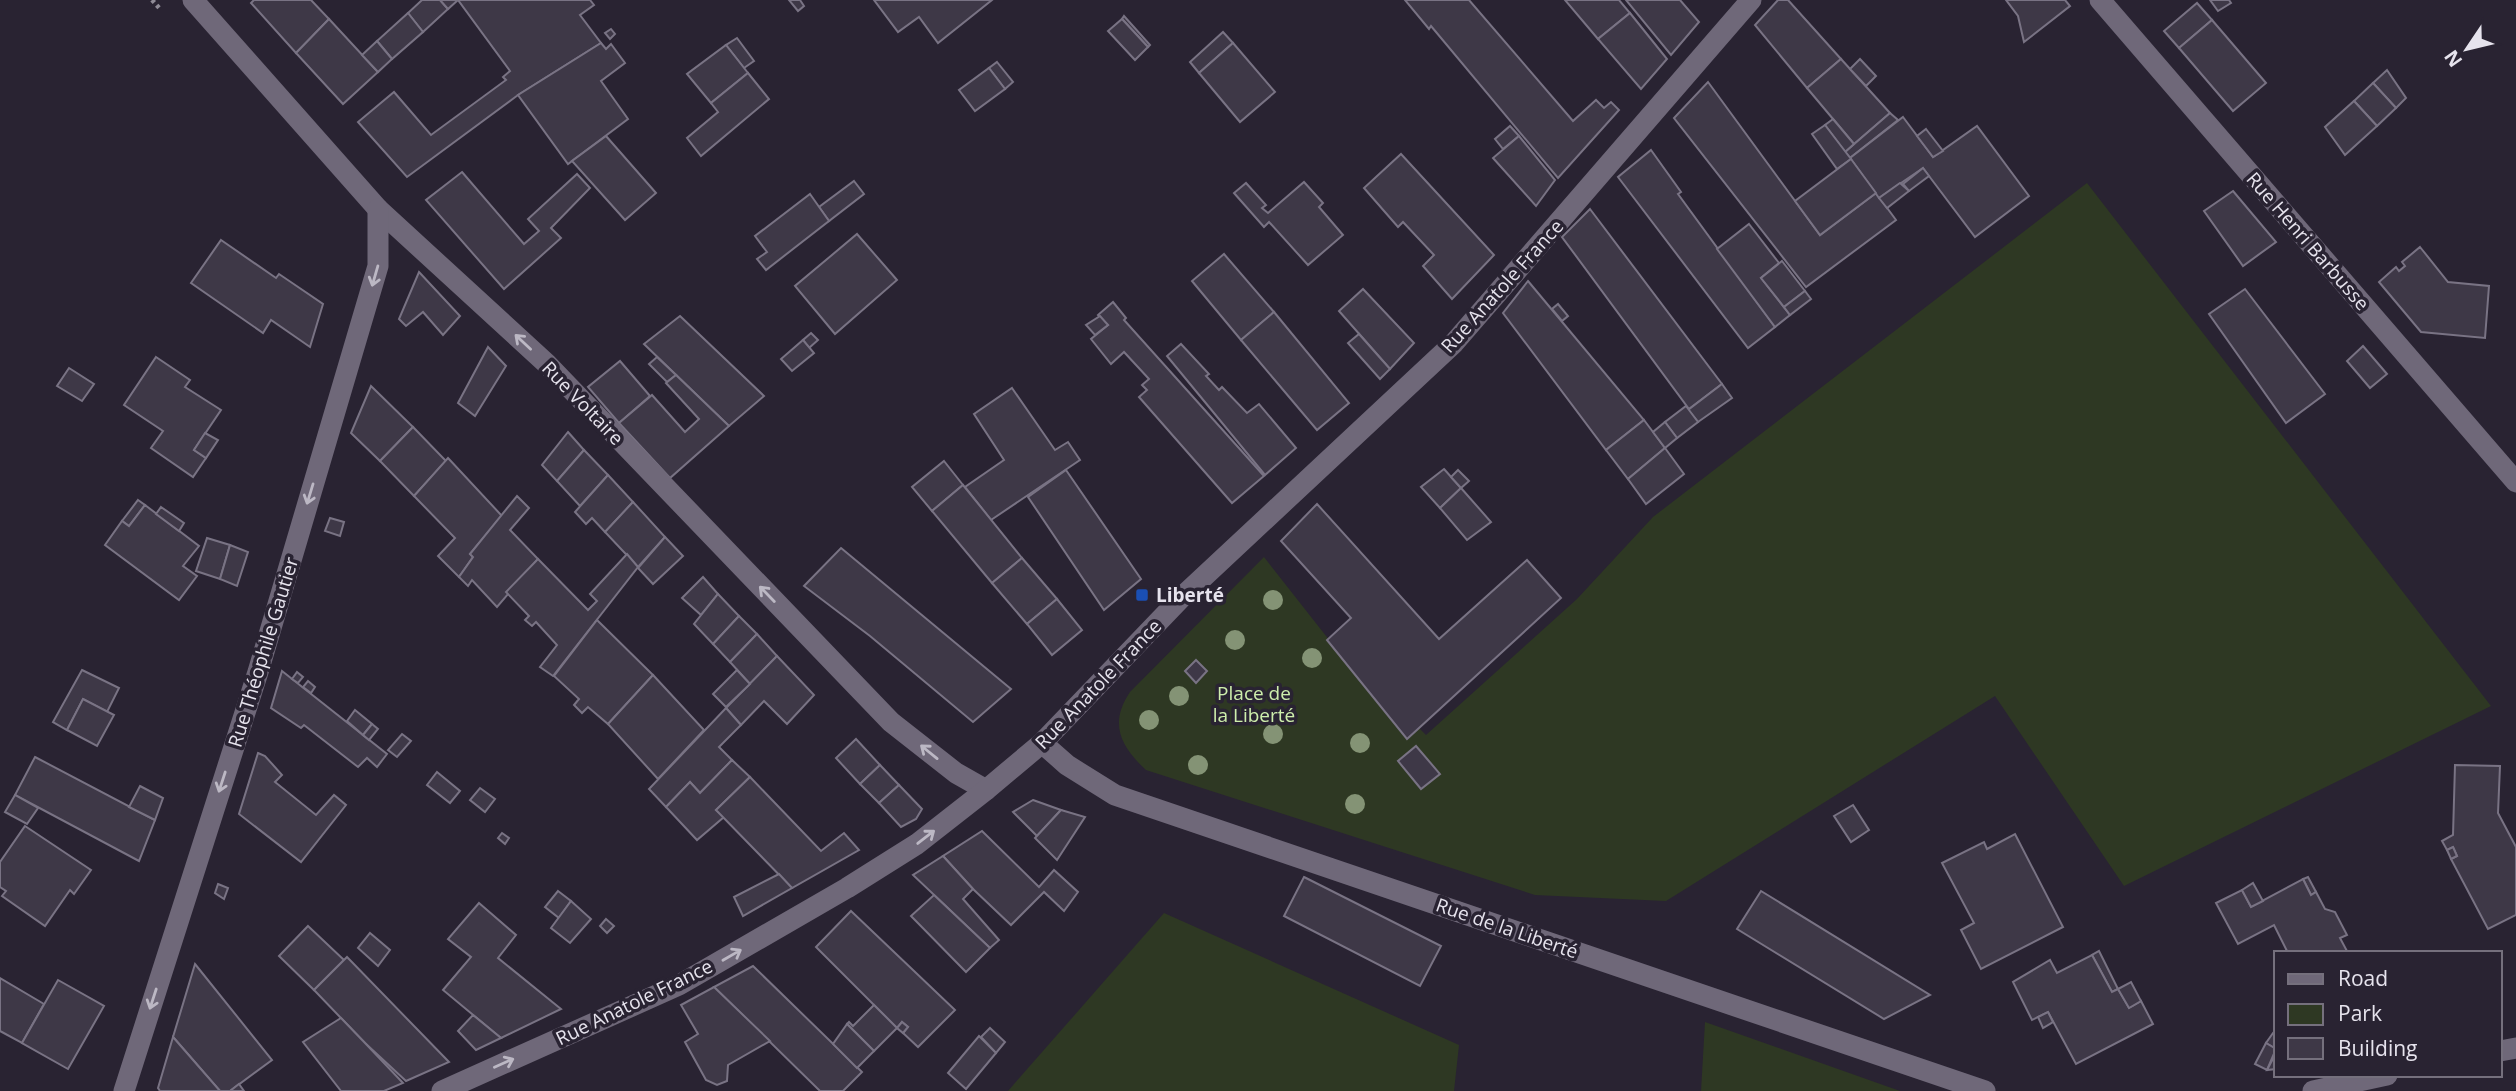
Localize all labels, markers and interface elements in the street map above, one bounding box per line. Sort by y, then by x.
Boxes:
north arrow [2432,14,2502,84]
text: N [2438,45,2468,73]
street label: Rue Henri Barbusse [2241,166,2375,316]
street label: Rue Anatole France [1435,214,1569,358]
one-way arrow [368,265,381,287]
one-way arrow [515,334,532,351]
street label: Rue Voltaire [536,355,630,451]
one-way arrow [303,483,316,505]
street label: Rue Théophile Gautier [222,553,304,750]
place label: Liberté [1156,582,1224,608]
one-way arrow [759,585,776,602]
marker: Liberté [1134,587,1150,603]
street label: Rue Anatole France [1029,613,1167,755]
park label: Place de la Liberté [1213,680,1295,728]
one-way arrow [921,745,939,760]
one-way arrow [215,771,228,793]
one-way arrow [916,829,935,844]
street label: Rue de la Liberté [1432,891,1582,965]
one-way arrow [721,947,741,961]
legend [2274,951,2502,1077]
street label: Rue Anatole France [551,953,717,1051]
text: Road [2338,964,2388,992]
one-way arrow [146,988,159,1010]
text: Park [2338,999,2382,1027]
text: Building [2338,1034,2417,1062]
one-way arrow [493,1056,515,1069]

